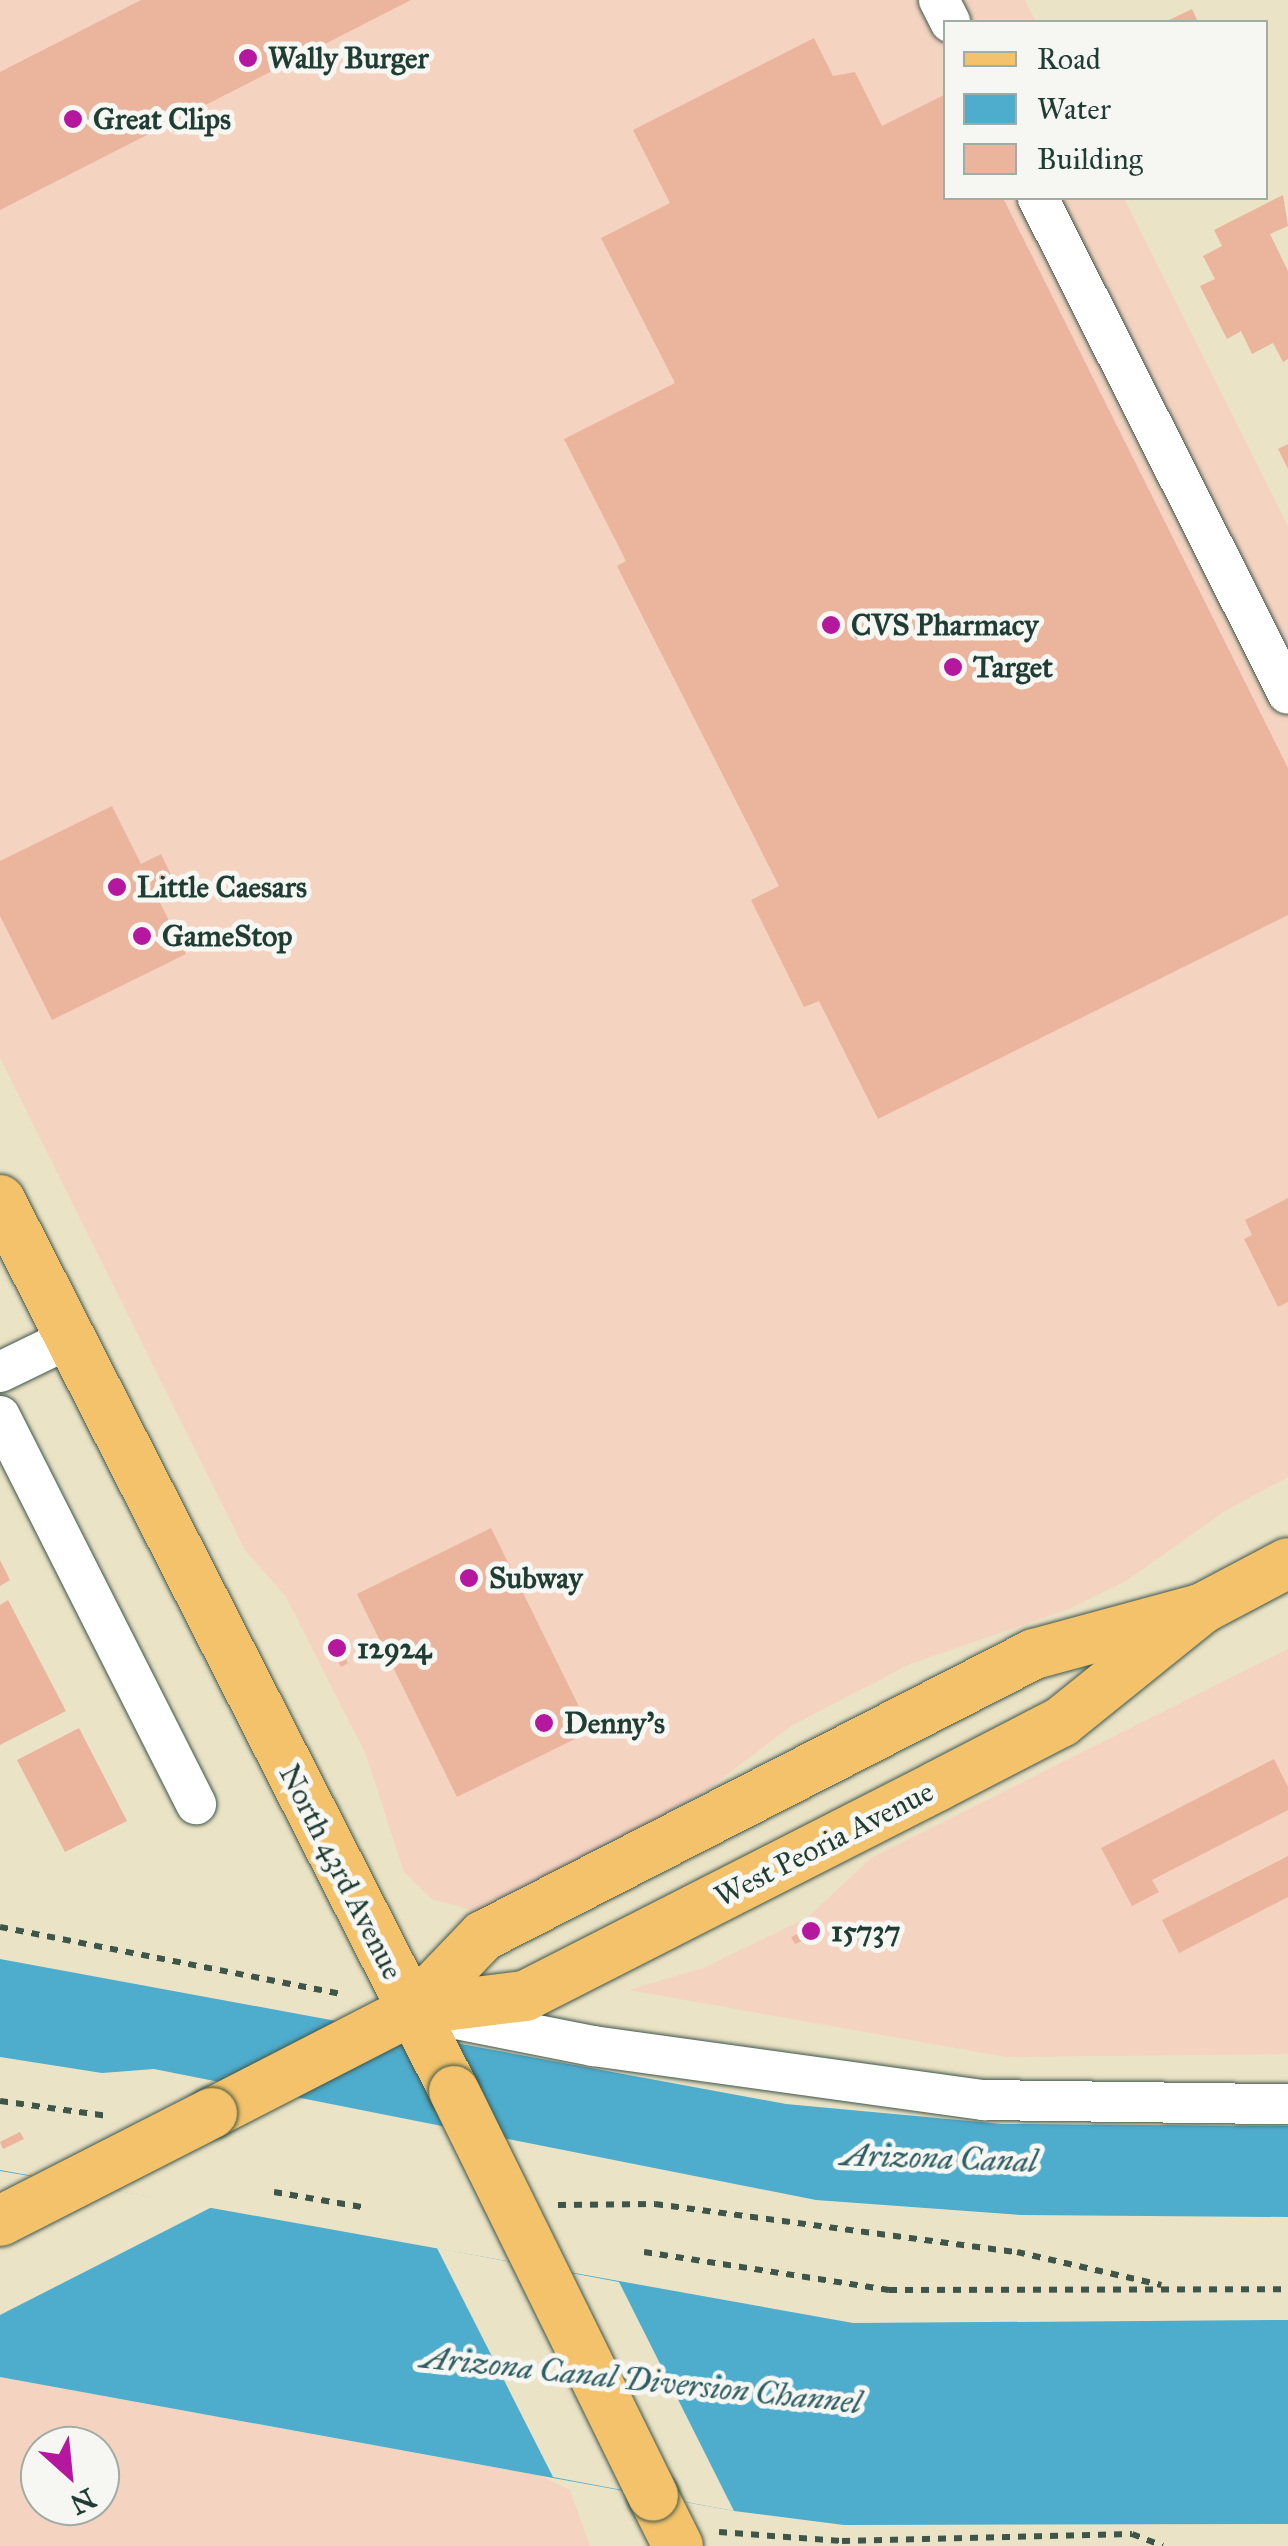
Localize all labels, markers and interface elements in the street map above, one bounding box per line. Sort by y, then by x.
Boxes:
legend [943,20,1268,200]
place label: Wally Burger [268,40,429,76]
text: Road [1037,41,1101,77]
marker: Wally Burger [237,47,259,69]
text: Water [1037,91,1111,127]
place label: Great Clips [93,101,231,137]
marker: Great Clips [62,108,84,130]
text: Building [1037,141,1143,177]
place label: CVS Pharmacy [851,607,1038,643]
marker: CVS Pharmacy [820,614,842,636]
place label: Target [973,649,1053,685]
marker: Target [942,656,964,678]
place label: Little Caesars [137,869,307,905]
marker: Little Caesars [106,876,128,898]
place label: GameStop [162,918,292,954]
marker: GameStop [131,925,153,947]
place label: Subway [489,1560,583,1596]
marker: Subway [458,1567,480,1589]
place label: 12924 [357,1630,431,1666]
marker: 12924 [326,1637,348,1659]
place label: Denny's [564,1705,665,1741]
marker: Denny's [533,1712,555,1734]
street label: North 43rd Avenue [271,1758,411,1986]
street label: West Peoria Avenue [709,1773,939,1915]
place label: 15737 [831,1913,901,1949]
marker: 15737 [800,1920,822,1942]
water label: Arizona Canal [840,2136,1038,2182]
water label: Arizona Canal Diversion Channel [419,2339,863,2423]
north arrow [20,2426,120,2526]
text: N [64,2480,101,2522]

